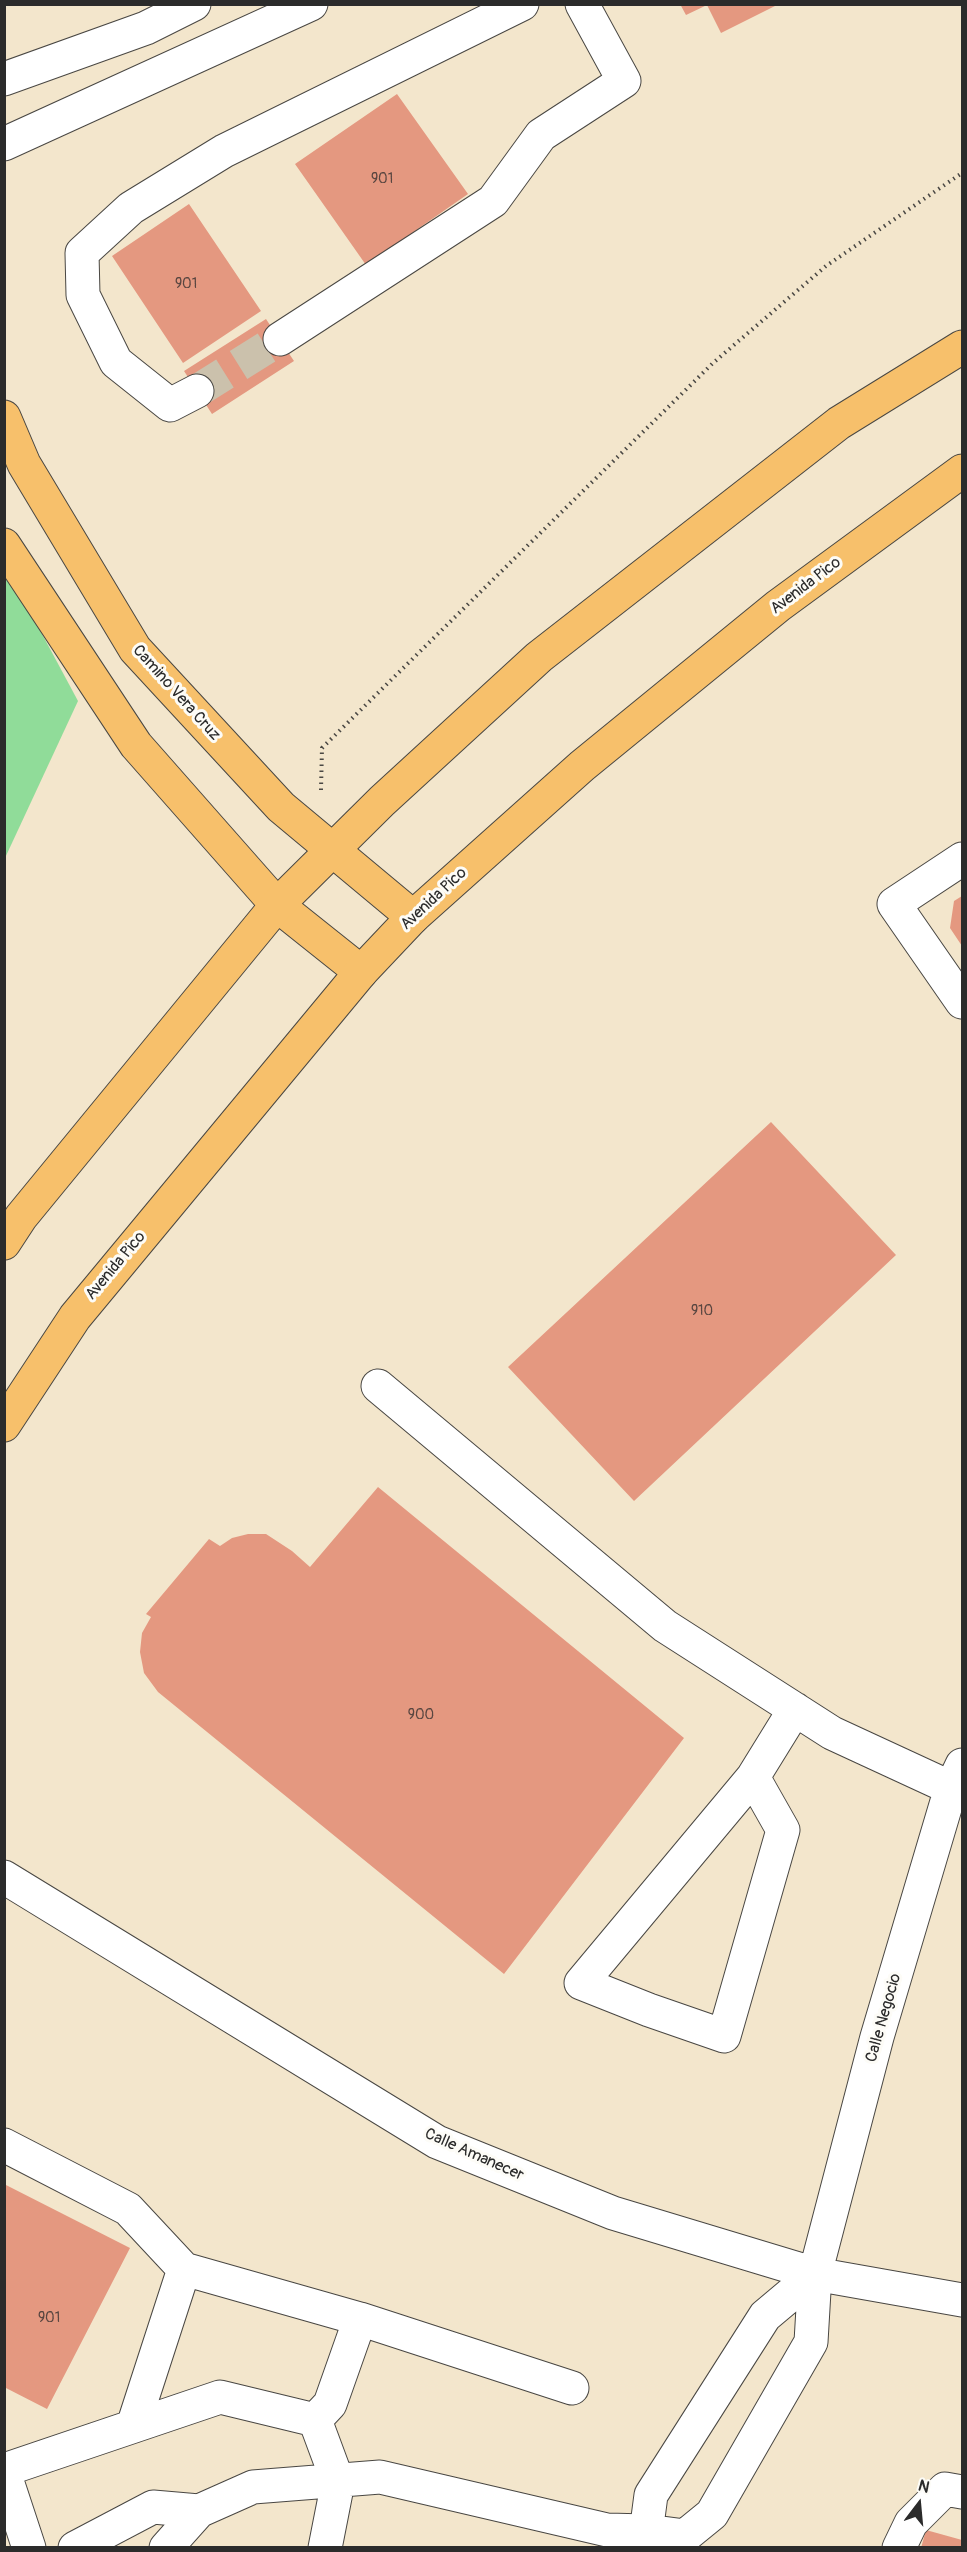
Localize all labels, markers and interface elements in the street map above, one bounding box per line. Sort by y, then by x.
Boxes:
house number: 901 [371,171,393,187]
house number: 901 [175,276,197,292]
street label: Avenida Pico [767,553,845,619]
street label: Camino Vera Cruz [128,641,224,745]
street label: Avenida Pico [397,864,471,934]
street label: Avenida Pico [82,1228,150,1304]
house number: 910 [691,1303,713,1319]
house number: 900 [408,1707,434,1723]
street label: Calle Negocio [862,1972,906,2064]
street label: Calle Amanecer [422,2125,526,2185]
house number: 901 [38,2310,60,2326]
north arrow [889,2474,949,2534]
text: N [916,2476,932,2498]

